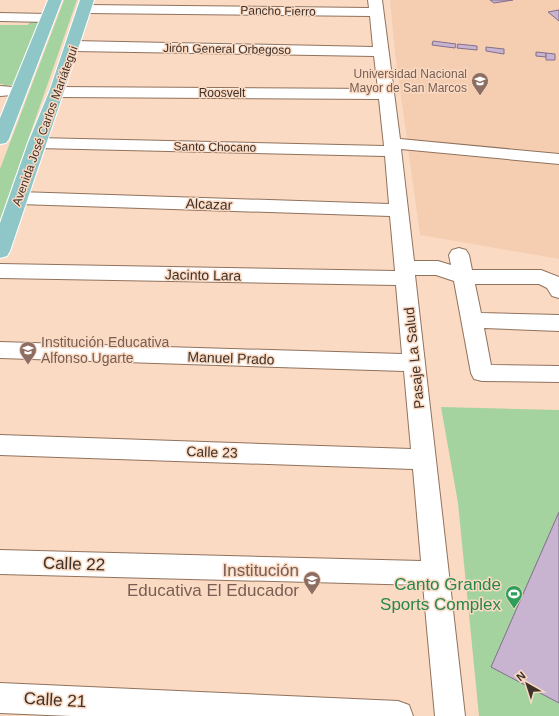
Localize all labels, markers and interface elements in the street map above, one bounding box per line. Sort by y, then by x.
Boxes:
street label: Pancho Fierro [240,3,316,19]
street label: Jirón General Orbegoso [163,41,291,57]
street label: Avenida José Carlos Mariátegui [9,44,81,208]
place label: Universidad Nacional Mayor de San Marcos [350,67,467,95]
school or university icon: Universidad Nacional Mayor de San Marcos [470,71,490,96]
street label: Roosvelt [199,86,246,100]
street label: Santo Chocano [174,139,257,155]
street label: Alcazar [185,195,233,213]
street label: Jacinto Lara [165,266,241,284]
street label: Pasaje La Salud [401,306,427,410]
place label: Institución Educativa Alfonso Ugarte [41,334,170,366]
school or university icon: Institución Educativa Alfonso Ugarte [18,340,38,365]
street label: Manuel Prado [187,348,275,368]
street label: Calle 23 [186,443,238,461]
street label: Calle 22 [42,553,106,575]
place label: Institución Educativa El Educador [127,561,299,600]
school or university icon: Institución Educativa El Educador [302,570,322,595]
place label: Canto Grande Sports Complex [380,575,501,614]
sports icon: Canto Grande Sports Complex [504,584,524,609]
north arrow [507,664,547,704]
text: N [514,669,528,683]
street label: Calle 21 [23,689,87,711]

